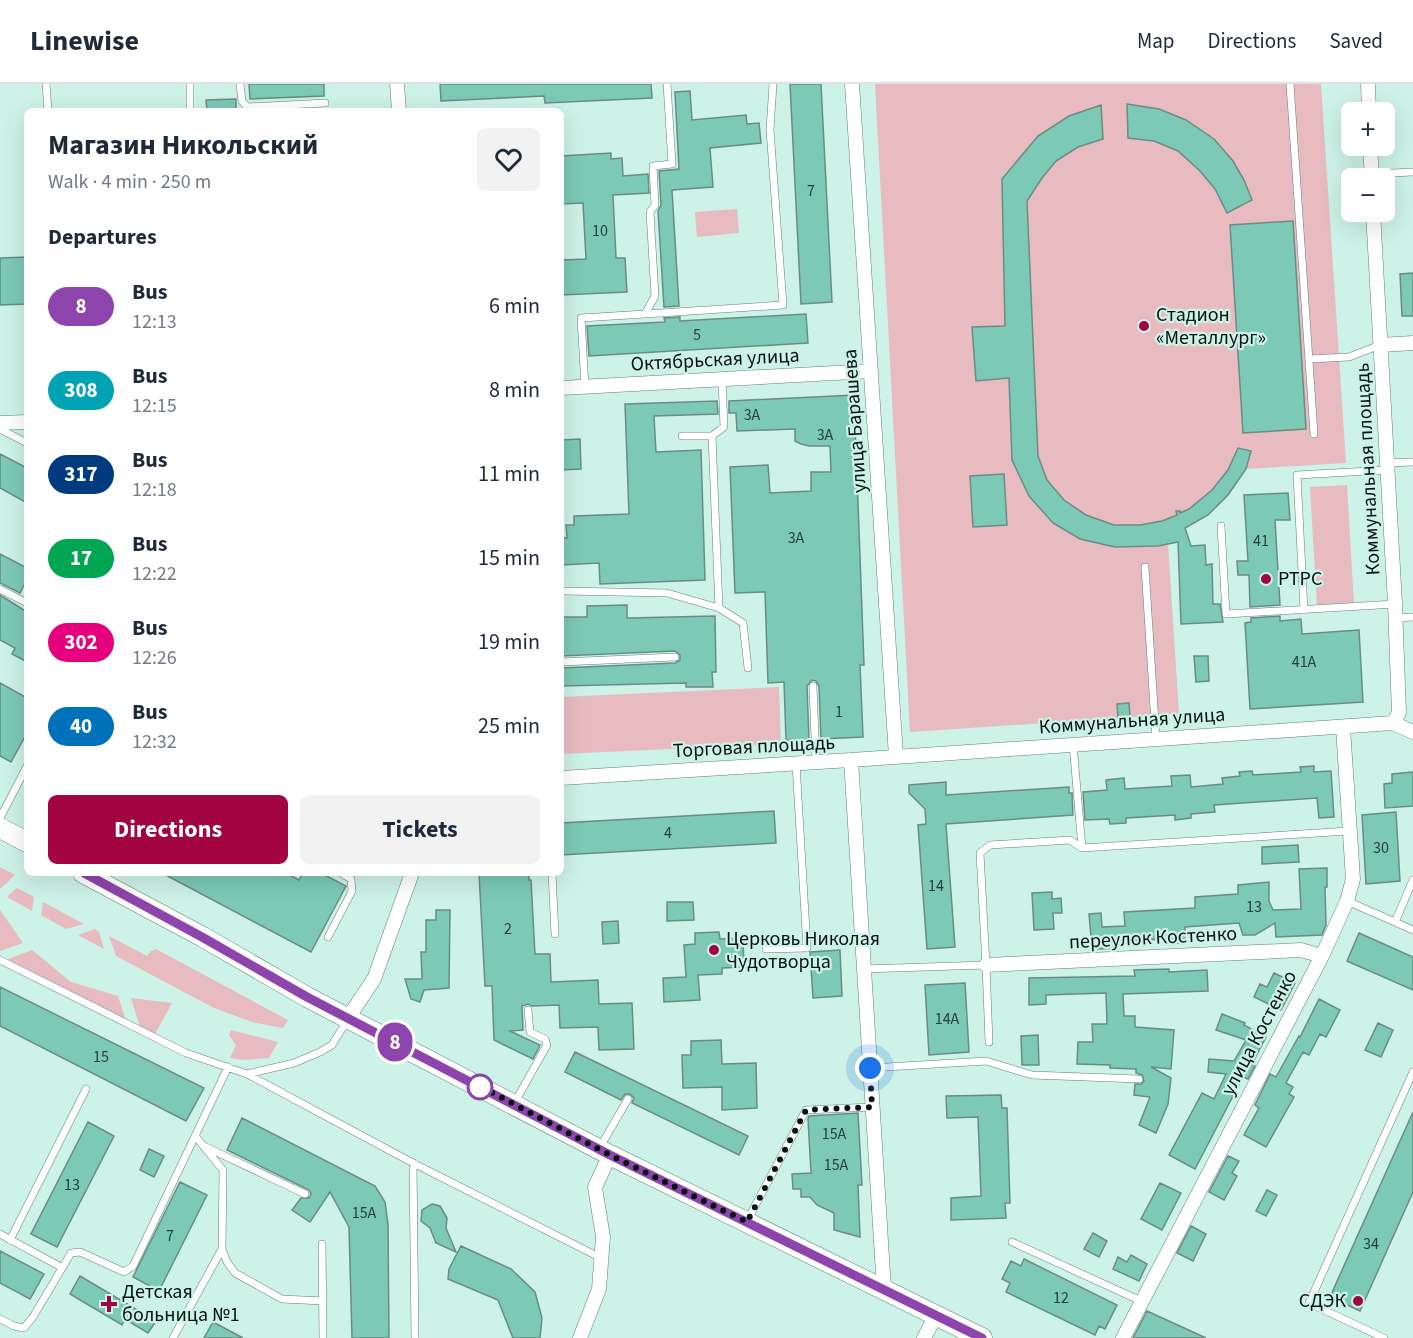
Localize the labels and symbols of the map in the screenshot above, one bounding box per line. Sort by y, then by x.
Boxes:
house number: 7 [807,180,815,202]
house number: 10 [592,220,608,242]
place label: Стадион «Металлург» [1156,301,1266,352]
marker: Стадион «Металлург» [1137,319,1151,333]
house number: 5 [693,324,701,346]
street label: Октябрьская улица [630,342,800,378]
street label: улица Барашева [836,348,874,494]
street label: Коммунальная площадь [1348,362,1388,576]
house number: 3А [744,404,761,426]
house number: 3А [817,424,834,446]
house number: 3А [788,527,805,549]
house number: 41 [1253,530,1269,552]
place label: РТРС [1278,565,1322,593]
marker: РТРС [1259,572,1273,586]
house number: 41А [1292,651,1317,673]
house number: 1 [835,701,843,723]
street label: Коммунальная улица [1038,701,1226,741]
street label: Торговая площадь [672,729,836,765]
house number: 4 [664,822,672,844]
house number: 30 [1373,837,1389,859]
house number: 14 [928,875,944,897]
house number: 13 [1246,896,1262,918]
house number: 2 [504,918,512,940]
street label: переулок Костенко [1068,920,1238,956]
place label: Церковь Николая Чудотворца [726,925,880,976]
marker: Церковь Николая Чудотворца [707,943,721,957]
street label: улица Костенко [1214,965,1304,1101]
house number: 14А [935,1008,960,1030]
line badge: 8 [376,1022,414,1062]
house number: 15 [93,1046,109,1068]
your location [855,1053,885,1083]
unlabelled marker [467,1074,493,1100]
house number: 15А [822,1123,847,1145]
house number: 15А [824,1154,849,1176]
house number: 13 [64,1174,80,1196]
house number: 15А [352,1202,377,1224]
house number: 7 [166,1225,174,1247]
house number: 34 [1363,1233,1379,1255]
place label: Детская больница №1 [122,1278,240,1329]
house number: 12 [1053,1287,1069,1309]
place label: СДЭК [1299,1287,1346,1315]
marker: СДЭК [1351,1294,1365,1308]
marker: Детская больница №1 [100,1295,118,1313]

